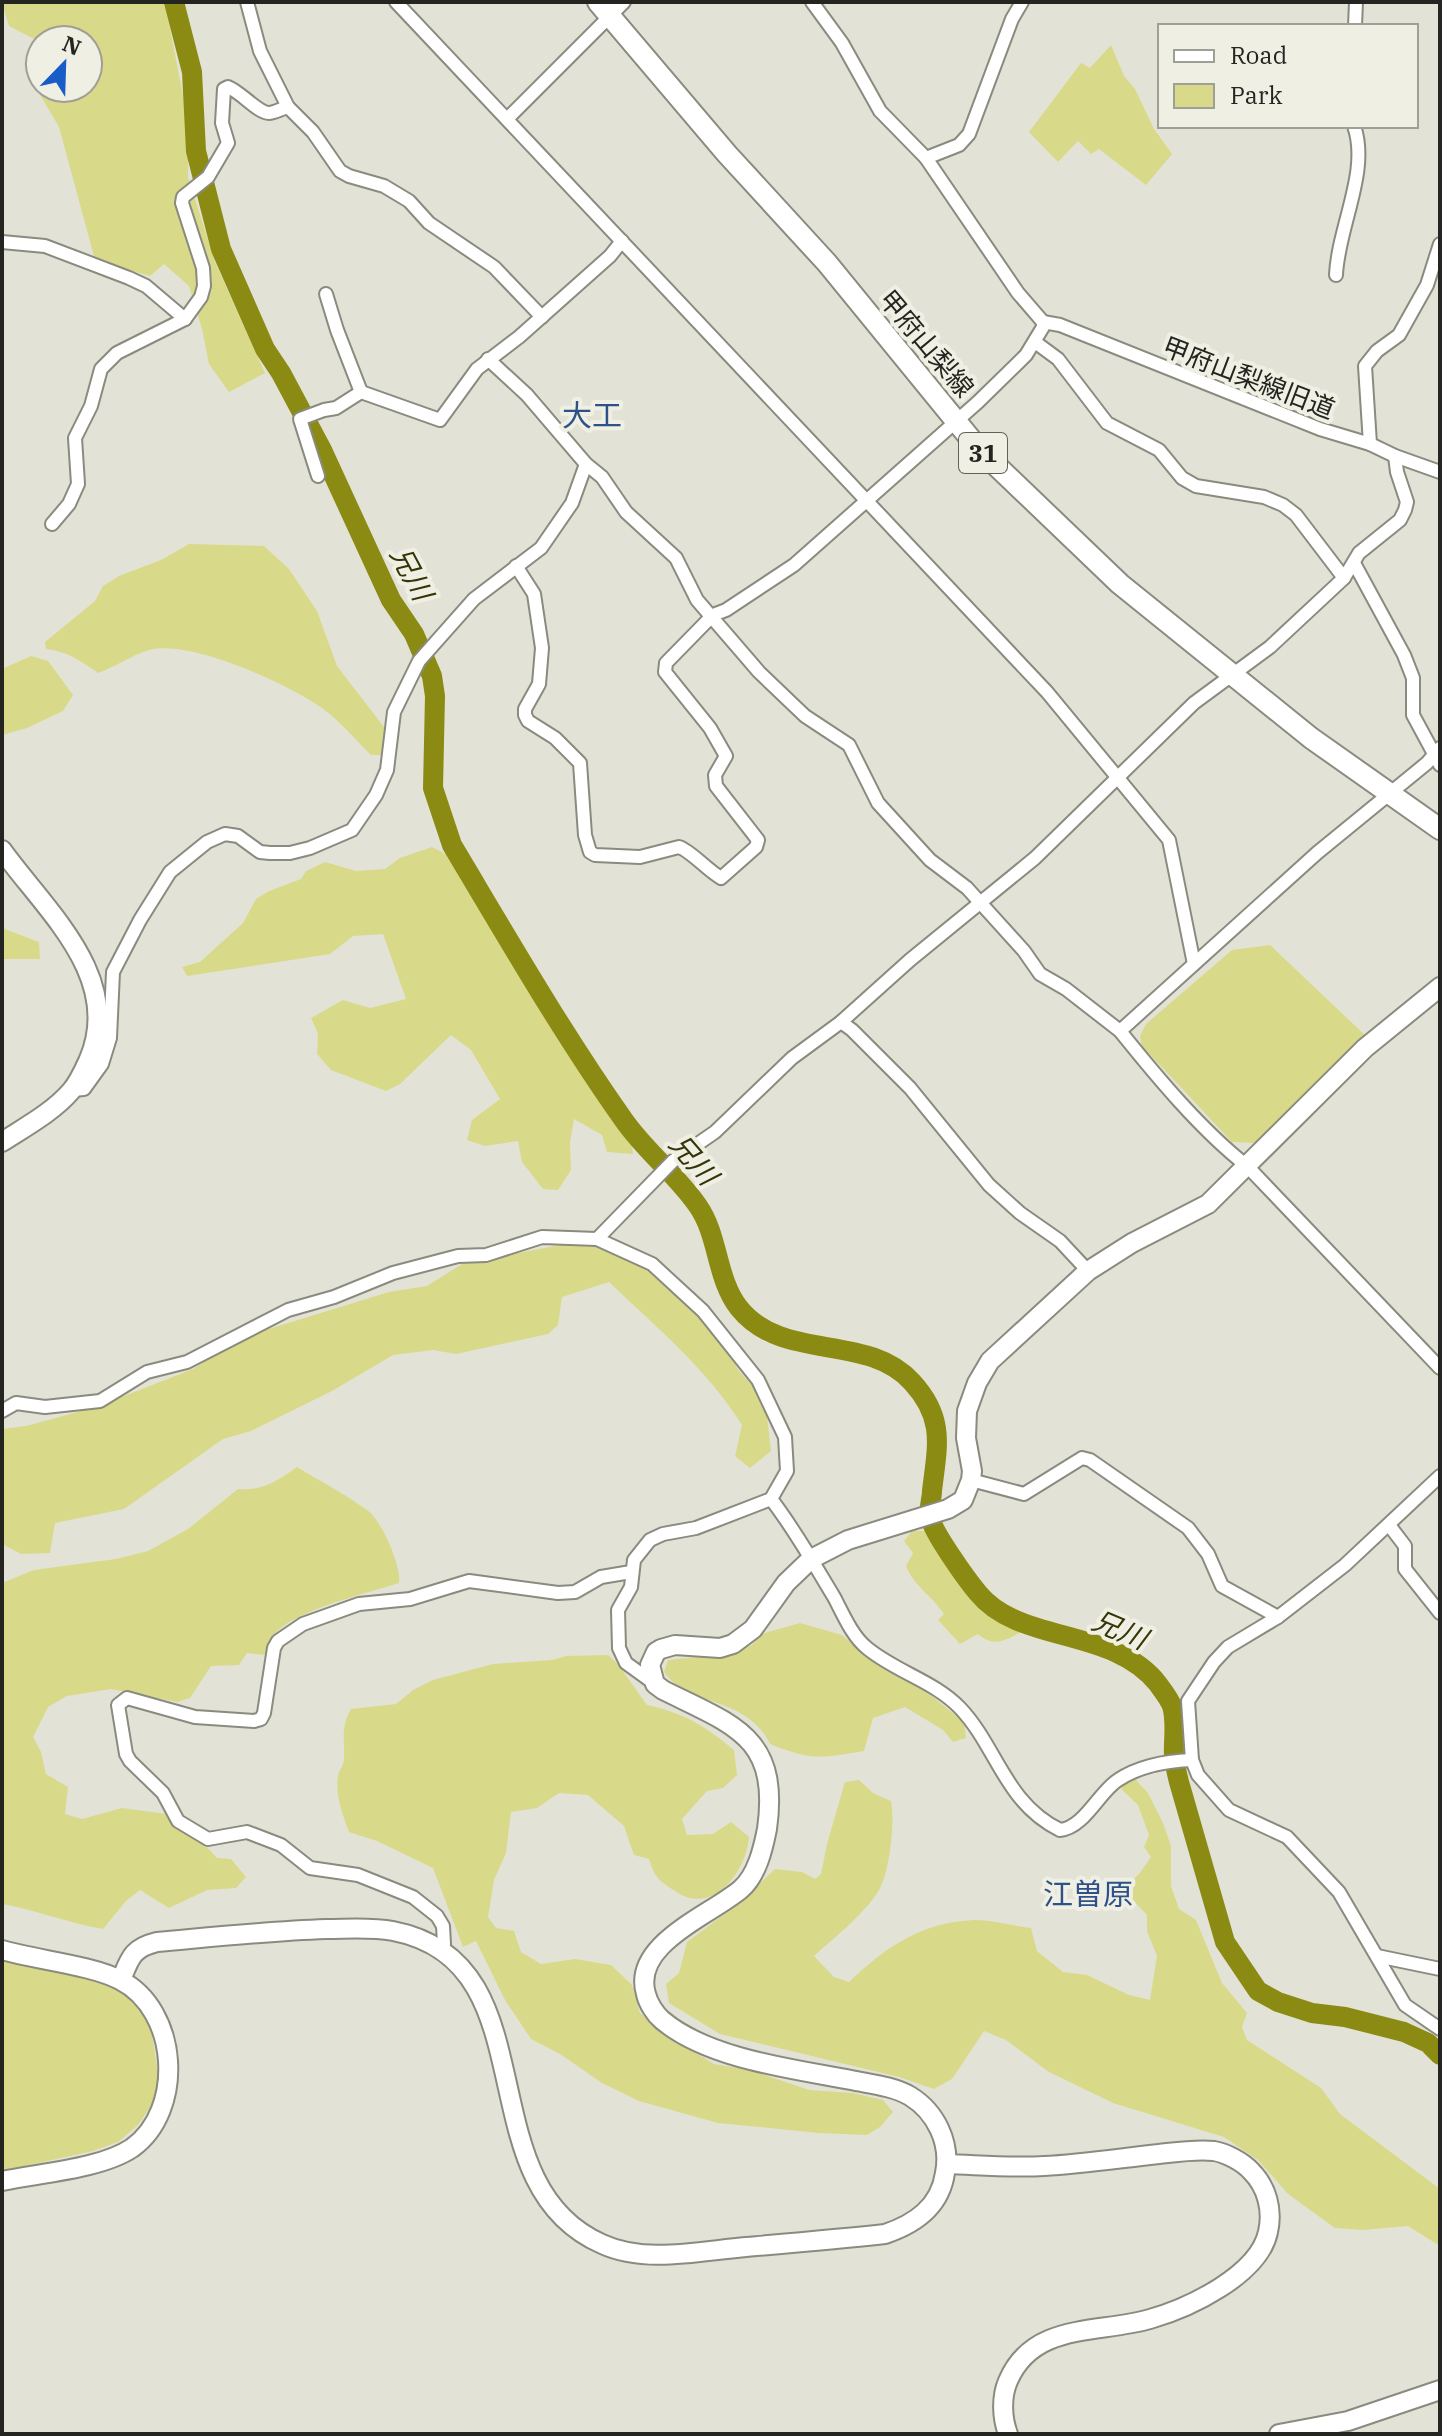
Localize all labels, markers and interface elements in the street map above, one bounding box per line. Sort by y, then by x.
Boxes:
north arrow [24,24,104,104]
legend [1158,24,1418,128]
text: N [58,28,86,62]
text: Road [1230,39,1287,71]
text: Park [1230,79,1282,111]
street label: 甲府山梨線 [872,282,982,404]
street label: 甲府山梨線旧道 [1158,329,1340,425]
district label: 大工 [562,395,622,434]
road number: 31 [959,433,1007,473]
water label: 兄川 [383,540,443,609]
water label: 兄川 [662,1126,728,1195]
water label: 兄川 [1087,1601,1156,1658]
district label: 江曽原 [1043,1874,1133,1913]

